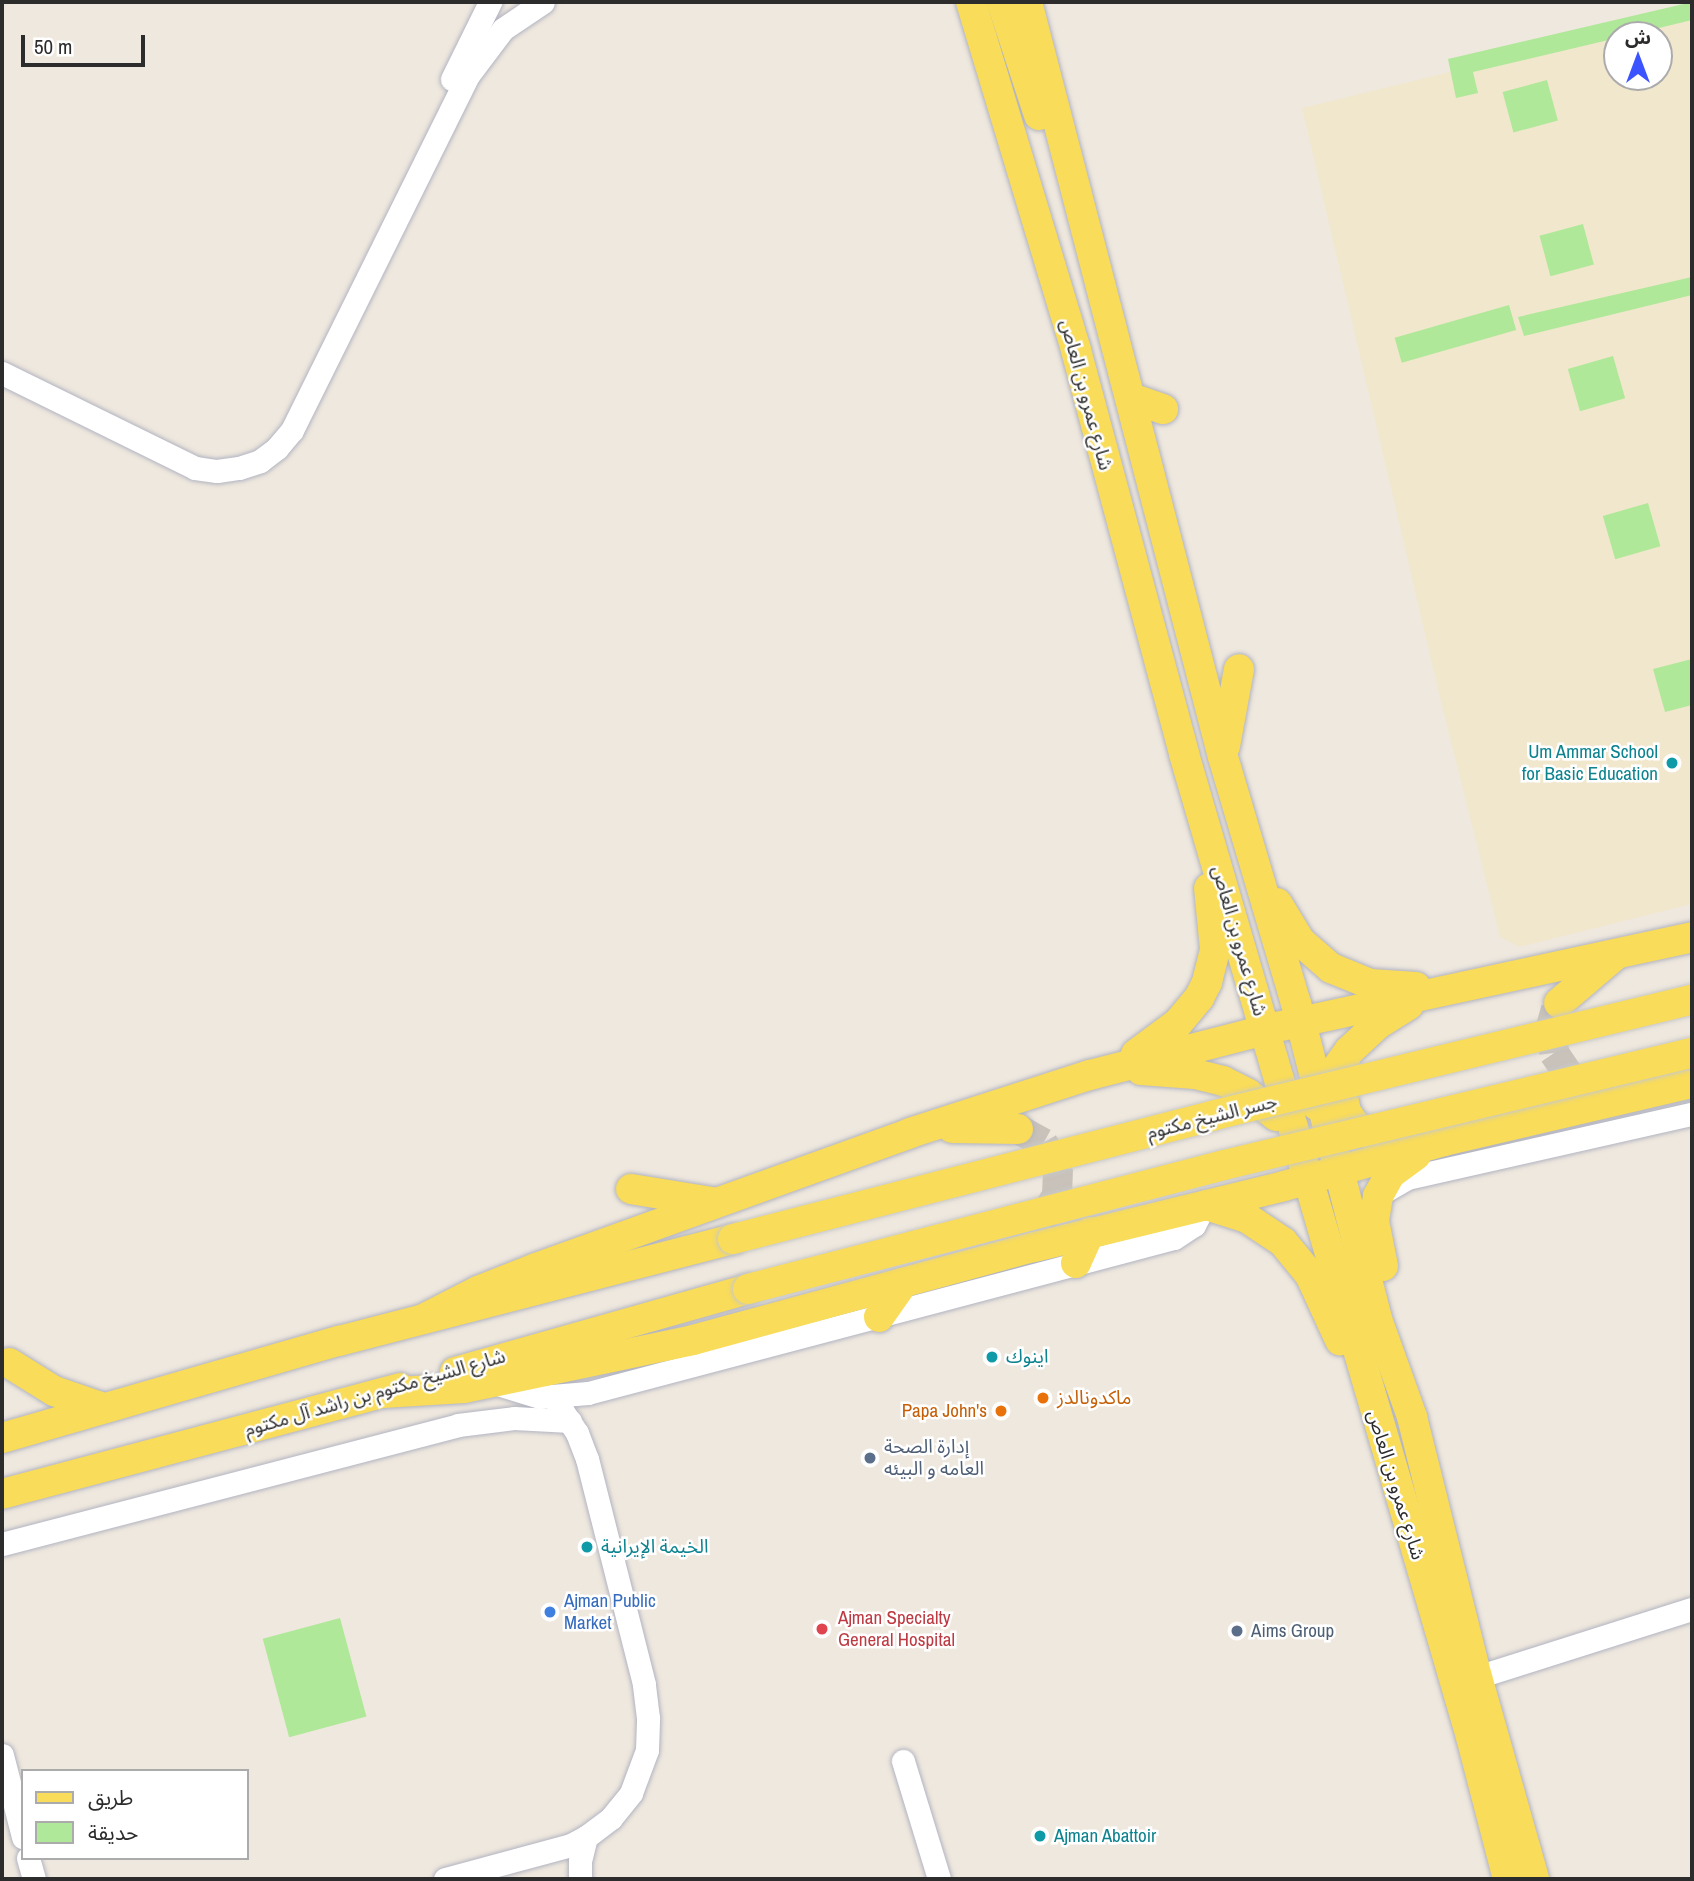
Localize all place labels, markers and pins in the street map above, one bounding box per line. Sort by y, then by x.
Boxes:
place label: Um Ammar School for Basic Education [1522,741,1658,785]
marker: Um Ammar School for Basic Education [1664,755,1680,771]
place label: اينوك [1006,1346,1048,1368]
marker: اينوك [984,1349,1000,1365]
place label: ماكدونالدز [1057,1387,1132,1409]
marker: ماكدونالدز [1035,1390,1051,1406]
place label: Papa John's [902,1400,987,1422]
marker: Papa John's [993,1403,1009,1419]
place label: إدارة الصحة العامه و البيئه [884,1436,984,1480]
marker: إدارة الصحة العامه و البيئه [862,1450,878,1466]
place label: الخيمة الإيرانية [601,1536,708,1558]
marker: الخيمة الإيرانية [579,1539,595,1555]
place label: Ajman Public Market [564,1590,656,1634]
marker: Ajman Public Market [542,1604,558,1620]
place label: Ajman Specialty General Hospital [838,1607,955,1651]
marker: Ajman Specialty General Hospital [812,1619,832,1639]
place label: Aims Group [1251,1620,1334,1642]
marker: Aims Group [1229,1623,1245,1639]
place label: Ajman Abattoir [1054,1825,1157,1847]
marker: Ajman Abattoir [1032,1828,1048,1844]

